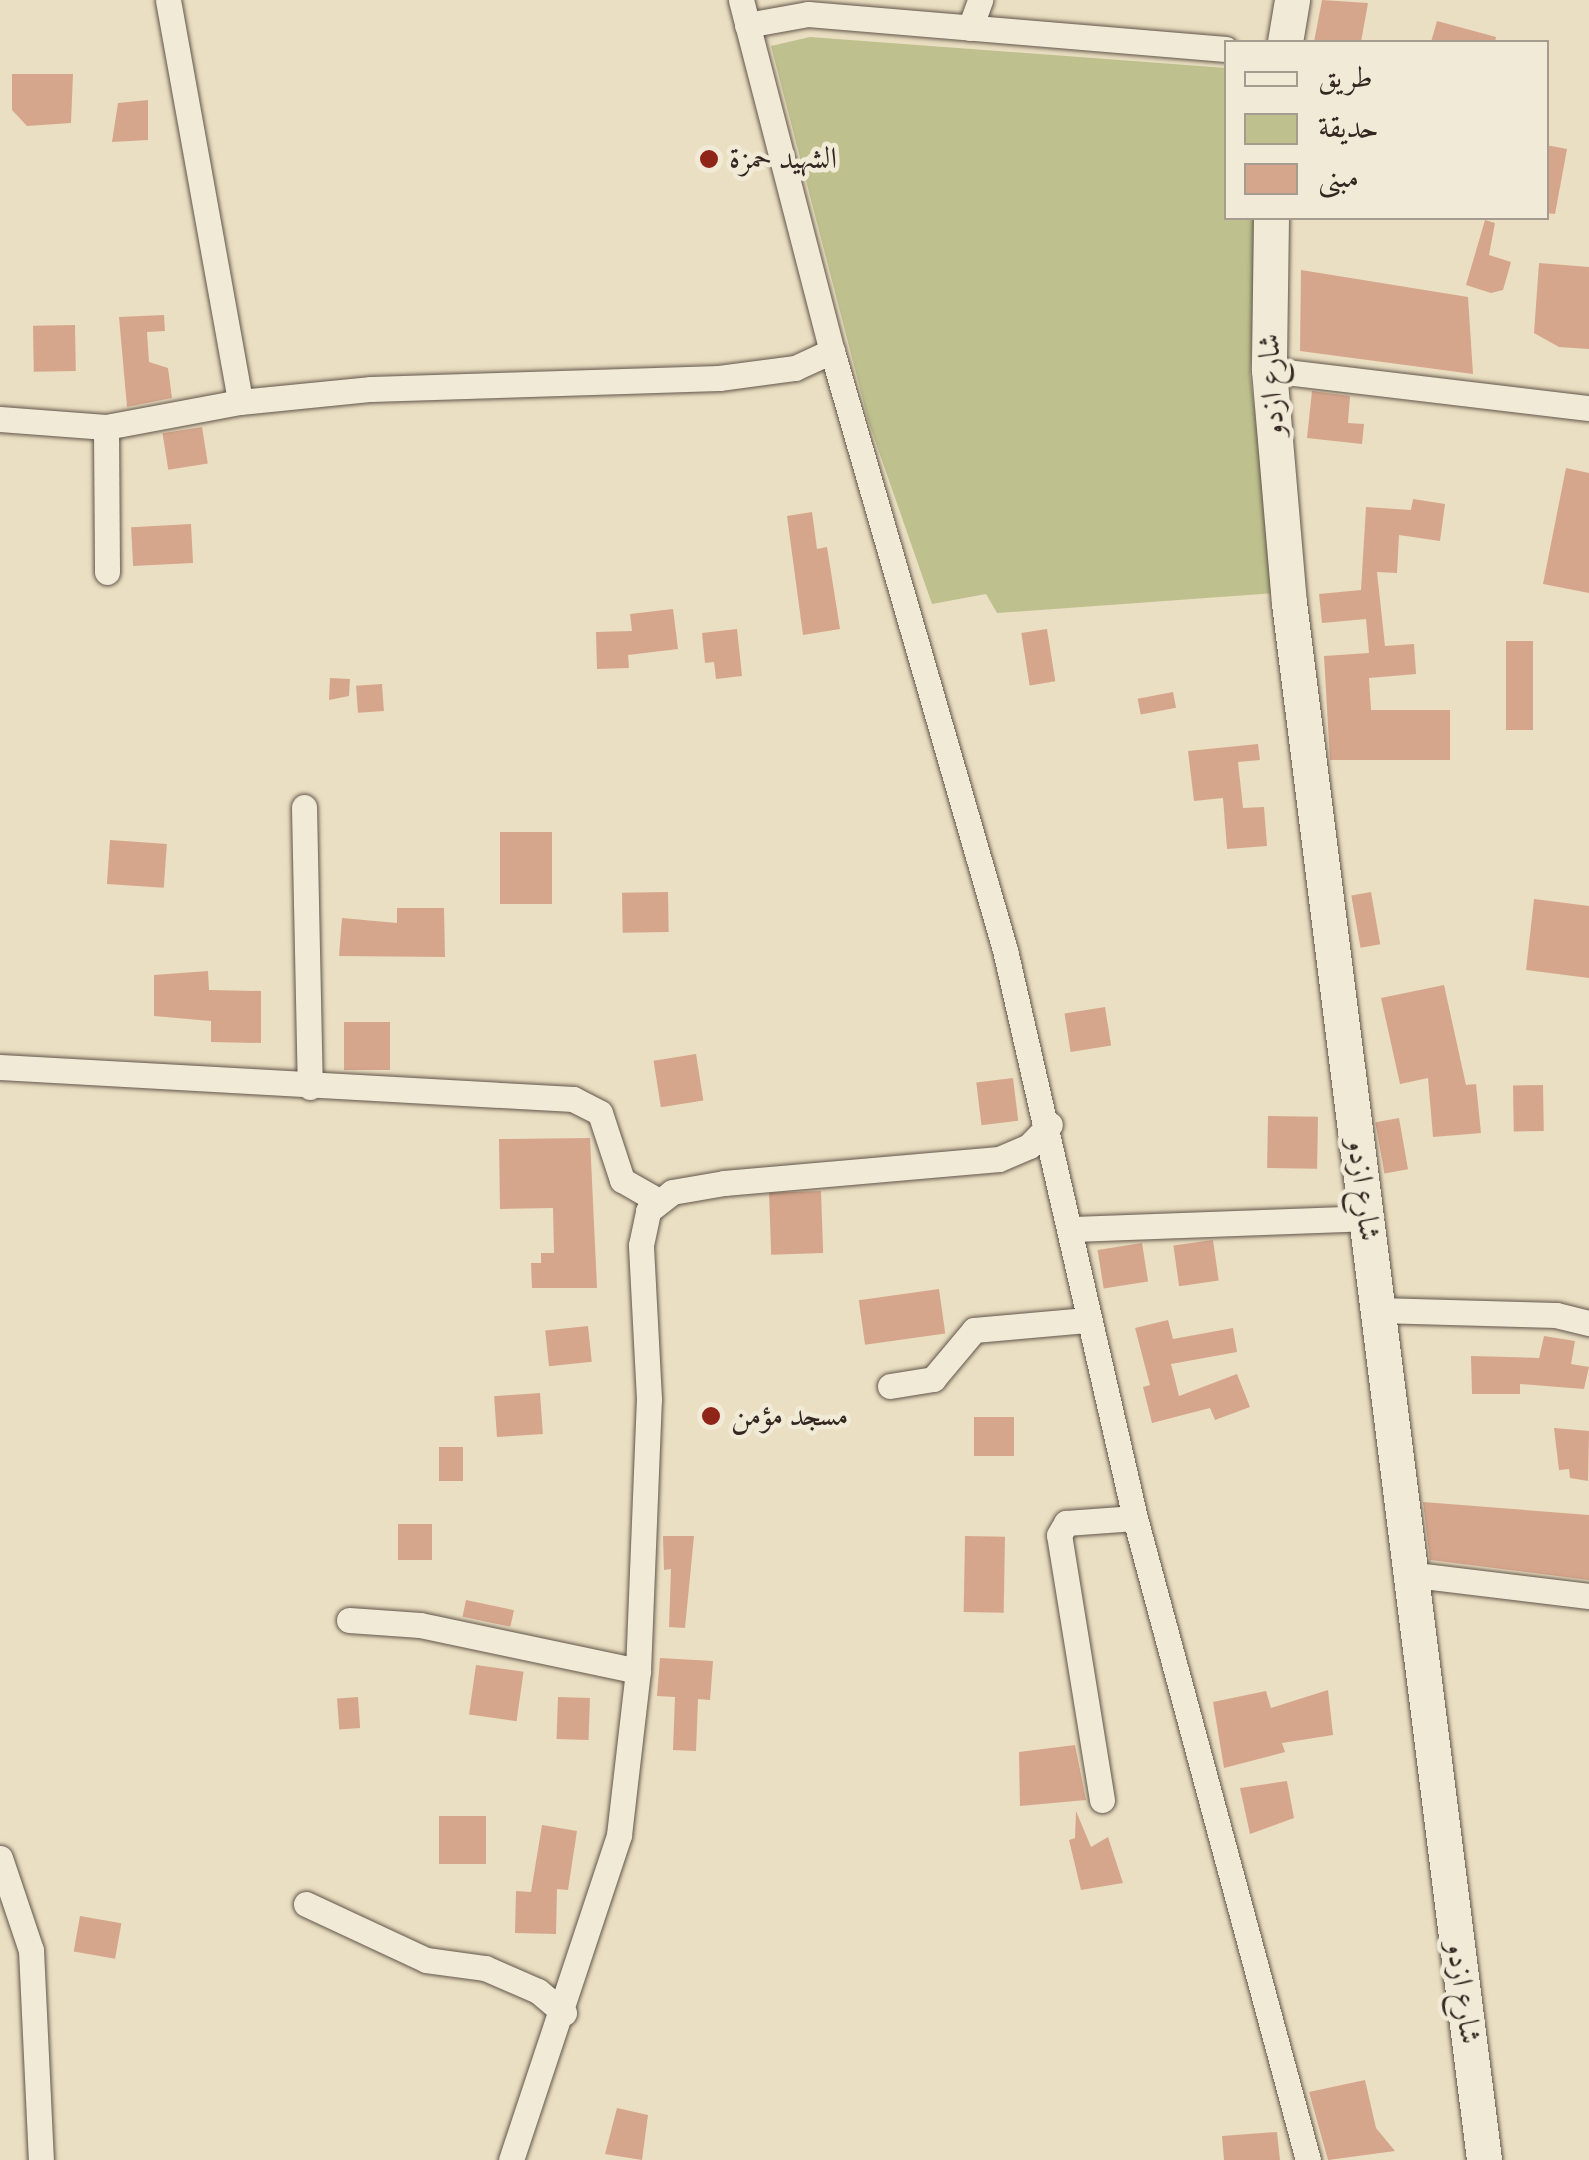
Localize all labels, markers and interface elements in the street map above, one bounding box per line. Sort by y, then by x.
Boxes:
legend [1224,40,1549,220]
text: طريق [1318,60,1373,95]
text: حديقة [1318,110,1379,145]
place label: الشهيد حمزة [729,141,837,177]
marker: الشهيد حمزة [698,148,720,170]
text: مبنى [1318,160,1359,195]
street label: شارع ازدو [1251,333,1293,437]
street label: شارع ازدو [1339,1137,1387,1243]
place label: مسجد مؤمن [731,1398,848,1434]
marker: مسجد مؤمن [700,1405,722,1427]
street label: شارع ازدو [1438,1940,1488,2046]

